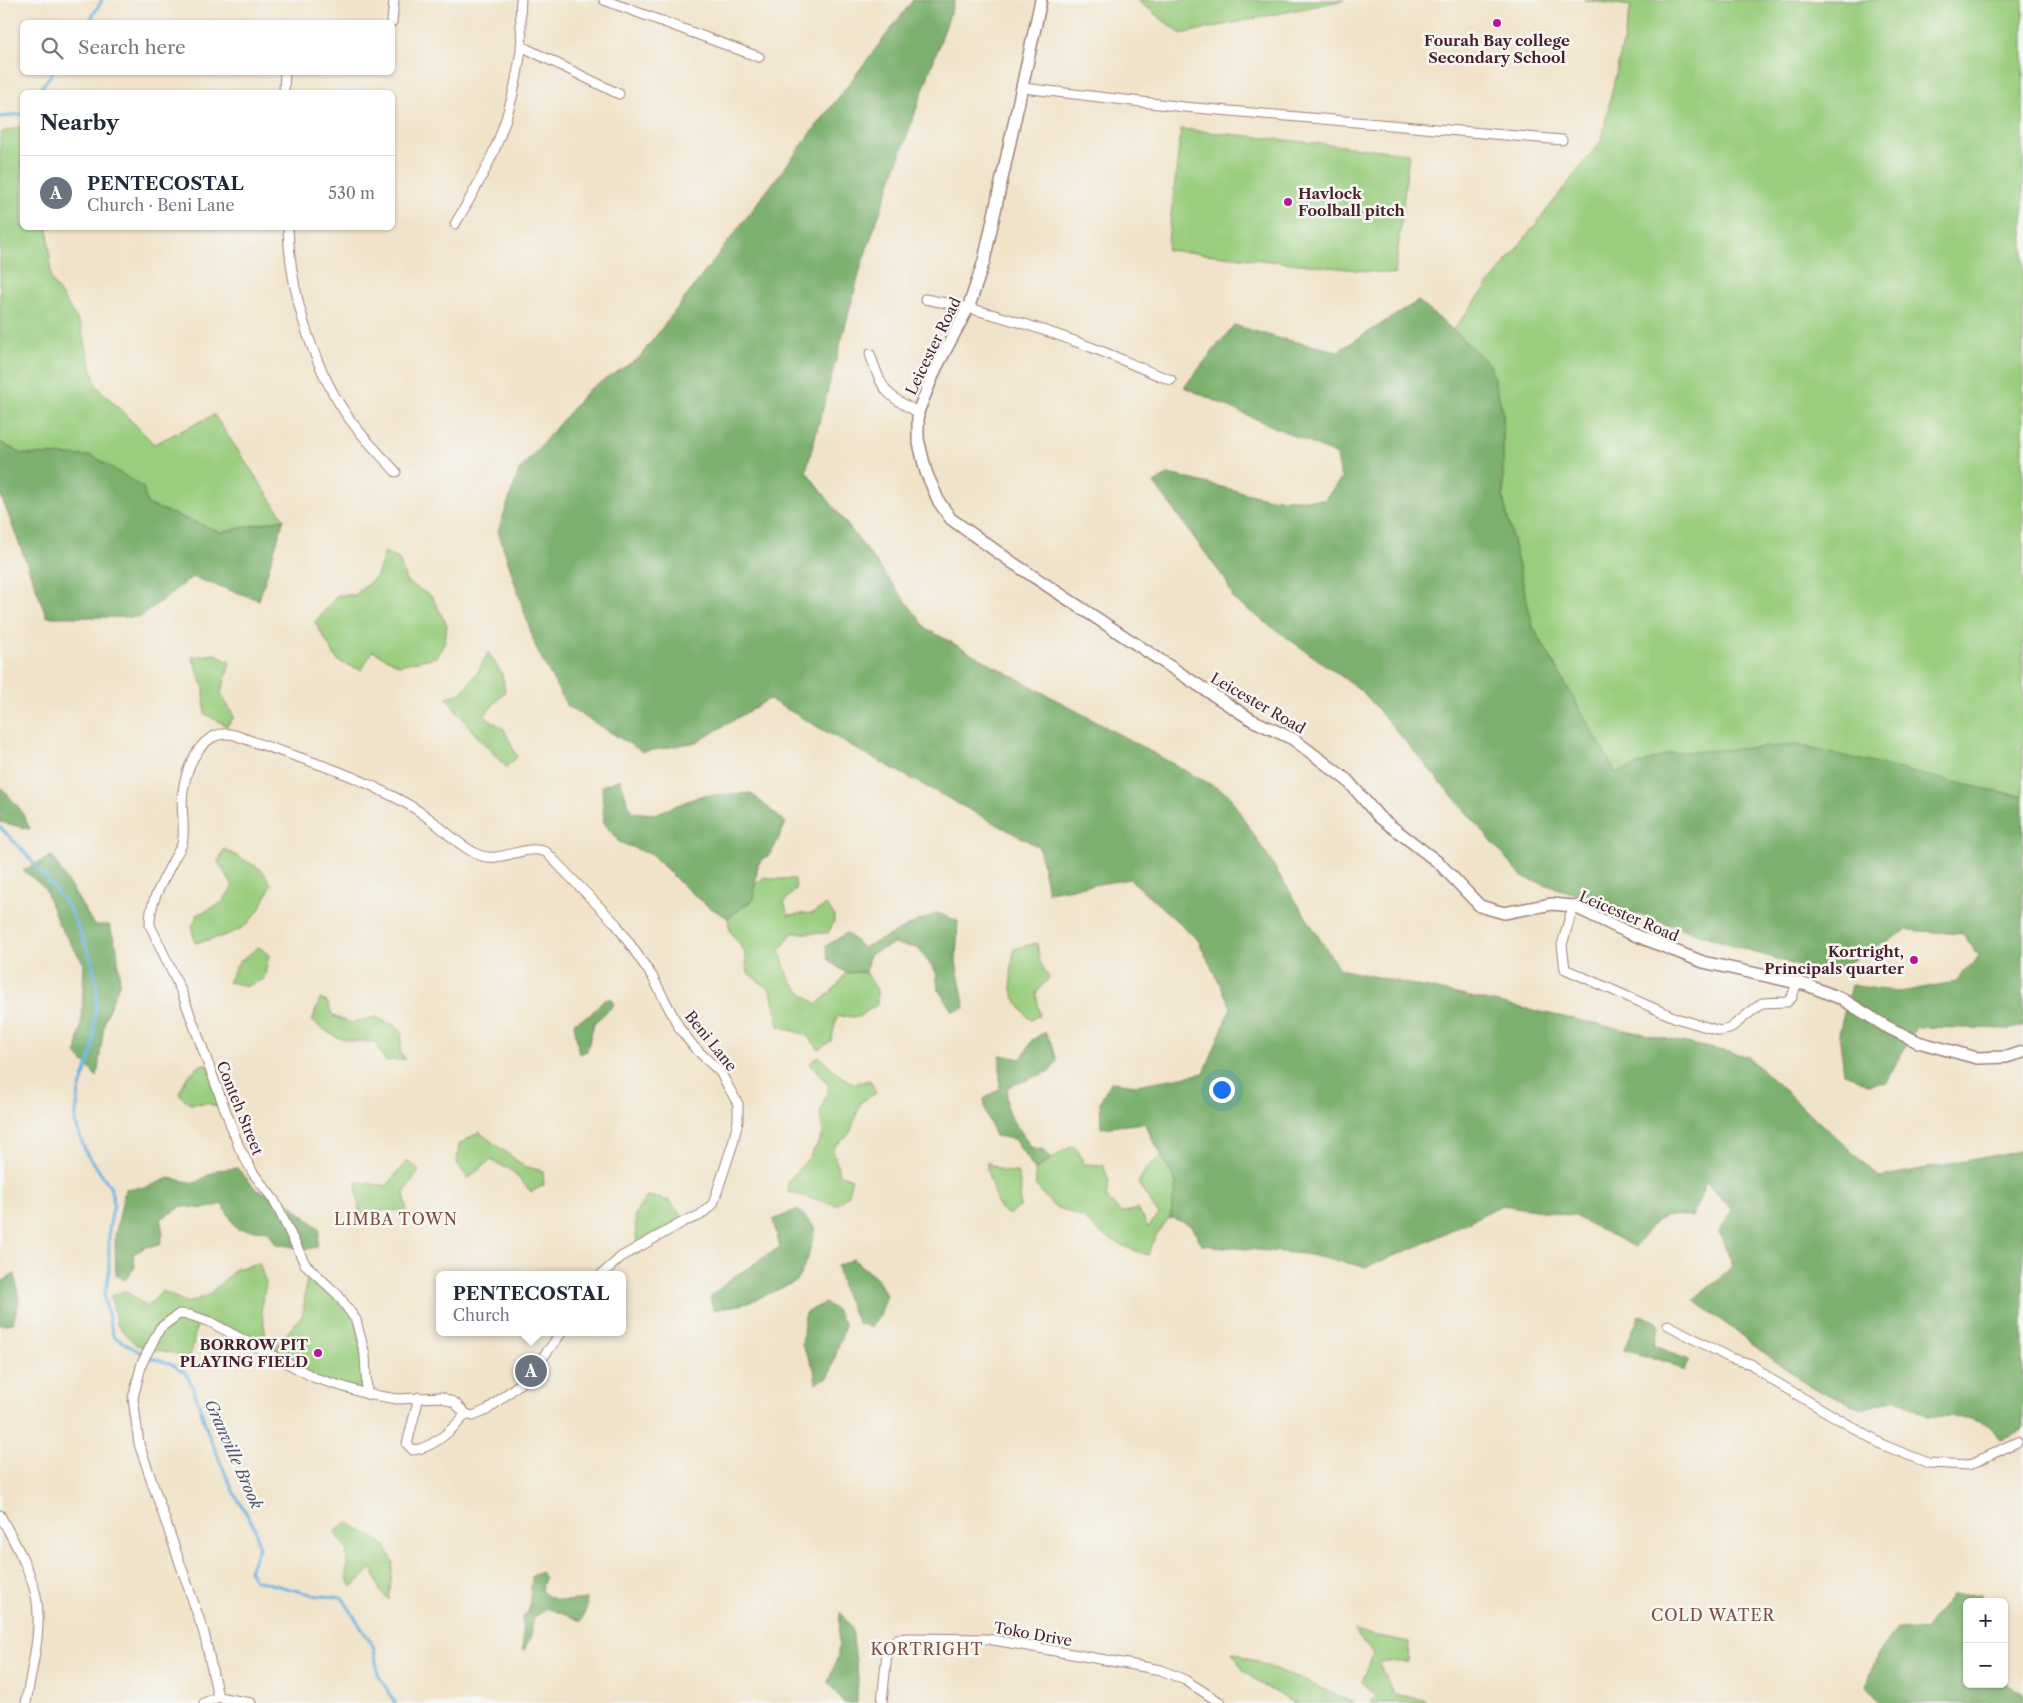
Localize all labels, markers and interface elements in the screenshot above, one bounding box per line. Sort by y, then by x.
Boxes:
marker: Fourah Bay college Secondary School [1491,17,1503,29]
search box [20,20,395,75]
place label: Fourah Bay college Secondary School [1424,31,1570,67]
icon: search [38,34,66,62]
text: Search here [78,36,186,59]
text: Nearby [40,110,119,135]
text: PENTECOSTAL [87,172,244,195]
text: A [50,183,62,203]
text: 530 m [328,183,375,203]
place label: Havlock Foolball pitch [1298,184,1405,220]
text: Church · Beni Lane [87,195,234,215]
marker: Havlock Foolball pitch [1282,196,1294,208]
street label: Leicester Road [901,294,965,398]
street label: Leicester Road [1207,668,1309,738]
street label: Leicester Road [1576,886,1682,946]
place label: Kortright, Principals quarter [1764,942,1905,978]
marker: Kortright, Principals quarter [1908,954,1920,966]
street label: Beni Lane [681,1007,741,1075]
street label: Conteh Street [213,1058,268,1158]
your location [1209,1077,1235,1103]
district label: LIMBA TOWN [334,1209,458,1229]
popup [436,1271,626,1336]
text: PENTECOSTAL [453,1282,609,1305]
text: Church [453,1305,510,1325]
place label: BORROW PIT PLAYING FIELD [180,1335,308,1371]
marker: BORROW PIT PLAYING FIELD [312,1347,324,1359]
pin: A [515,1352,547,1390]
water label: Granville Brook [201,1396,267,1513]
map controls [1963,1598,2008,1688]
button: + [1963,1598,2008,1643]
district label: COLD WATER [1651,1605,1775,1625]
street label: Toko Drive [992,1618,1074,1650]
district label: KORTRIGHT [870,1639,984,1659]
button: − [1963,1643,2008,1688]

